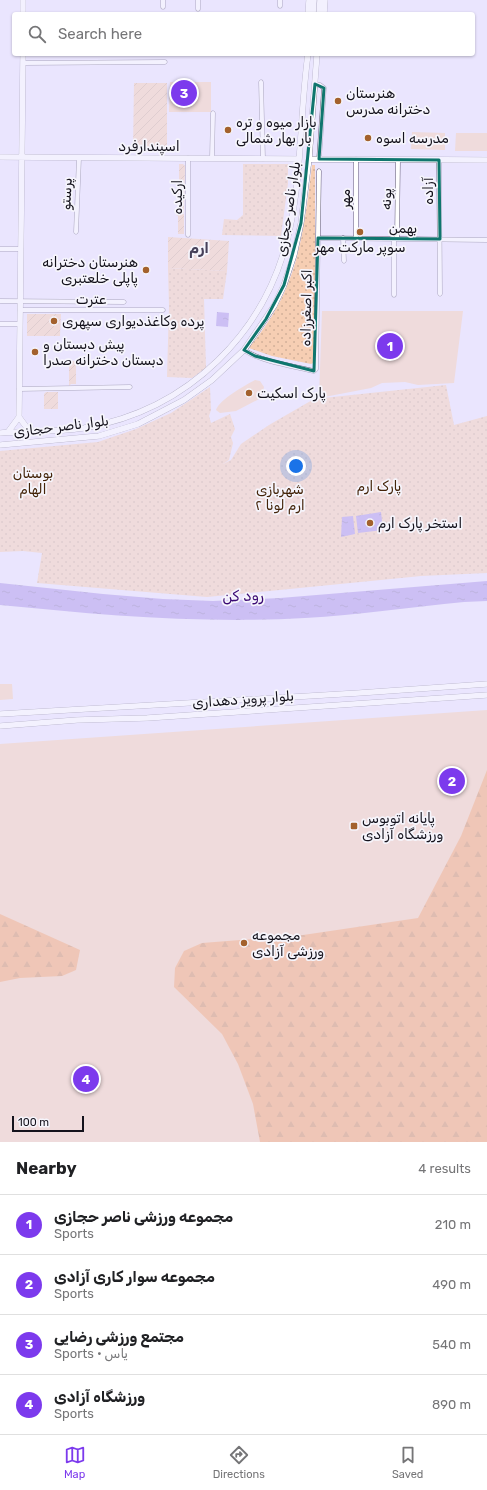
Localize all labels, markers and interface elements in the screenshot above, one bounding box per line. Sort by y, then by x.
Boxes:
search box [12,12,475,56]
icon: search [26,23,48,45]
text: Search here [58,25,142,43]
pin: 3 [171,78,197,108]
place label: هنرستان دخترانه مدرس [346,85,430,118]
marker: هنرستان دخترانه مدرس [333,96,343,106]
place label: بازار میوه و تره بار بهار شمالی [236,114,317,147]
marker: بازار میوه و تره بار بهار شمالی [223,125,233,135]
place label: مدرسه اسوه [376,130,449,147]
marker: مدرسه اسوه [363,133,373,143]
street label: اسپندارفرد [118,138,180,156]
street label: بلوار ناصر حجازی [273,160,304,258]
street label: پرستو [57,177,77,211]
street label: آزاده [420,177,437,205]
street label: ارکیده [169,180,186,214]
street label: پونه [378,188,396,210]
street label: مهر [337,189,354,210]
street label: بهمن [389,220,417,237]
marker: سوپر مارکت مهر [355,227,365,237]
district label: ارم [189,239,209,258]
place label: سوپر مارکت مهر [313,239,406,257]
place label: هنرستان دخترانه پاپلی خلعتبری [42,254,138,288]
marker: هنرستان دخترانه پاپلی خلعتبری [141,265,151,275]
street label: اکبر اصغرزاده [297,269,316,347]
street label: عترت [76,291,107,308]
place label: پرده وکاغذدیواری سپهری [62,313,205,331]
marker: پرده وکاغذدیواری سپهری [49,316,59,326]
pin: 1 [377,331,403,361]
place label: پیش دبستان و دبستان دخترانه صدرا [43,336,164,369]
marker: پیش دبستان و دبستان دخترانه صدرا [30,347,40,357]
place label: پارک اسکیت [257,385,326,403]
marker: پارک اسکیت [244,388,254,398]
street label: بلوار ناصر حجازی [12,412,110,441]
your location [286,456,306,476]
park label: بوستان الهام [13,465,53,499]
park label: پارک ارم [357,478,401,496]
park label: شهربازی ارم لونا ۲ [255,481,305,515]
place label: استخر پارک ارم [378,515,462,533]
marker: استخر پارک ارم [365,518,375,528]
water label: رود کن [222,586,264,607]
street label: بلوار پرویز دهداری [192,687,294,713]
pin: 2 [439,766,465,796]
place label: پایانه اتوبوس ورزشگاه آزادی [362,810,443,843]
marker: پایانه اتوبوس ورزشگاه آزادی [349,821,359,831]
place label: مجموعه ورزشی آزادی [252,927,324,960]
marker: مجموعه ورزشی آزادی [239,938,249,948]
pin: 4 [73,1064,99,1094]
scale bar [12,1114,84,1133]
text: 100 m [18,1116,49,1129]
text: Nearby [16,1158,77,1178]
text: 4 results [418,1161,471,1176]
text: مجموعه ورزشی ناصر حجازی [54,1208,233,1226]
text: 1 [26,1217,32,1232]
text: 210 m [435,1217,471,1232]
text: Sports [54,1226,94,1241]
text: مجموعه سوار کاری آزادی [54,1268,215,1286]
text: 2 [25,1277,33,1292]
text: 490 m [432,1277,471,1292]
text: Sports [54,1286,94,1301]
text: مجتمع ورزشی رضایی [54,1328,184,1346]
text: 3 [25,1337,33,1352]
text: 540 m [432,1337,471,1352]
text: Sports · یاس [54,1346,128,1361]
text: ورزشگاه آزادی [54,1388,145,1406]
text: 4 [25,1397,33,1412]
text: 890 m [432,1397,471,1412]
text: Sports [54,1406,94,1421]
tab: Map [64,1444,86,1481]
tab: Directions [213,1444,265,1481]
tab: Saved [392,1444,423,1481]

